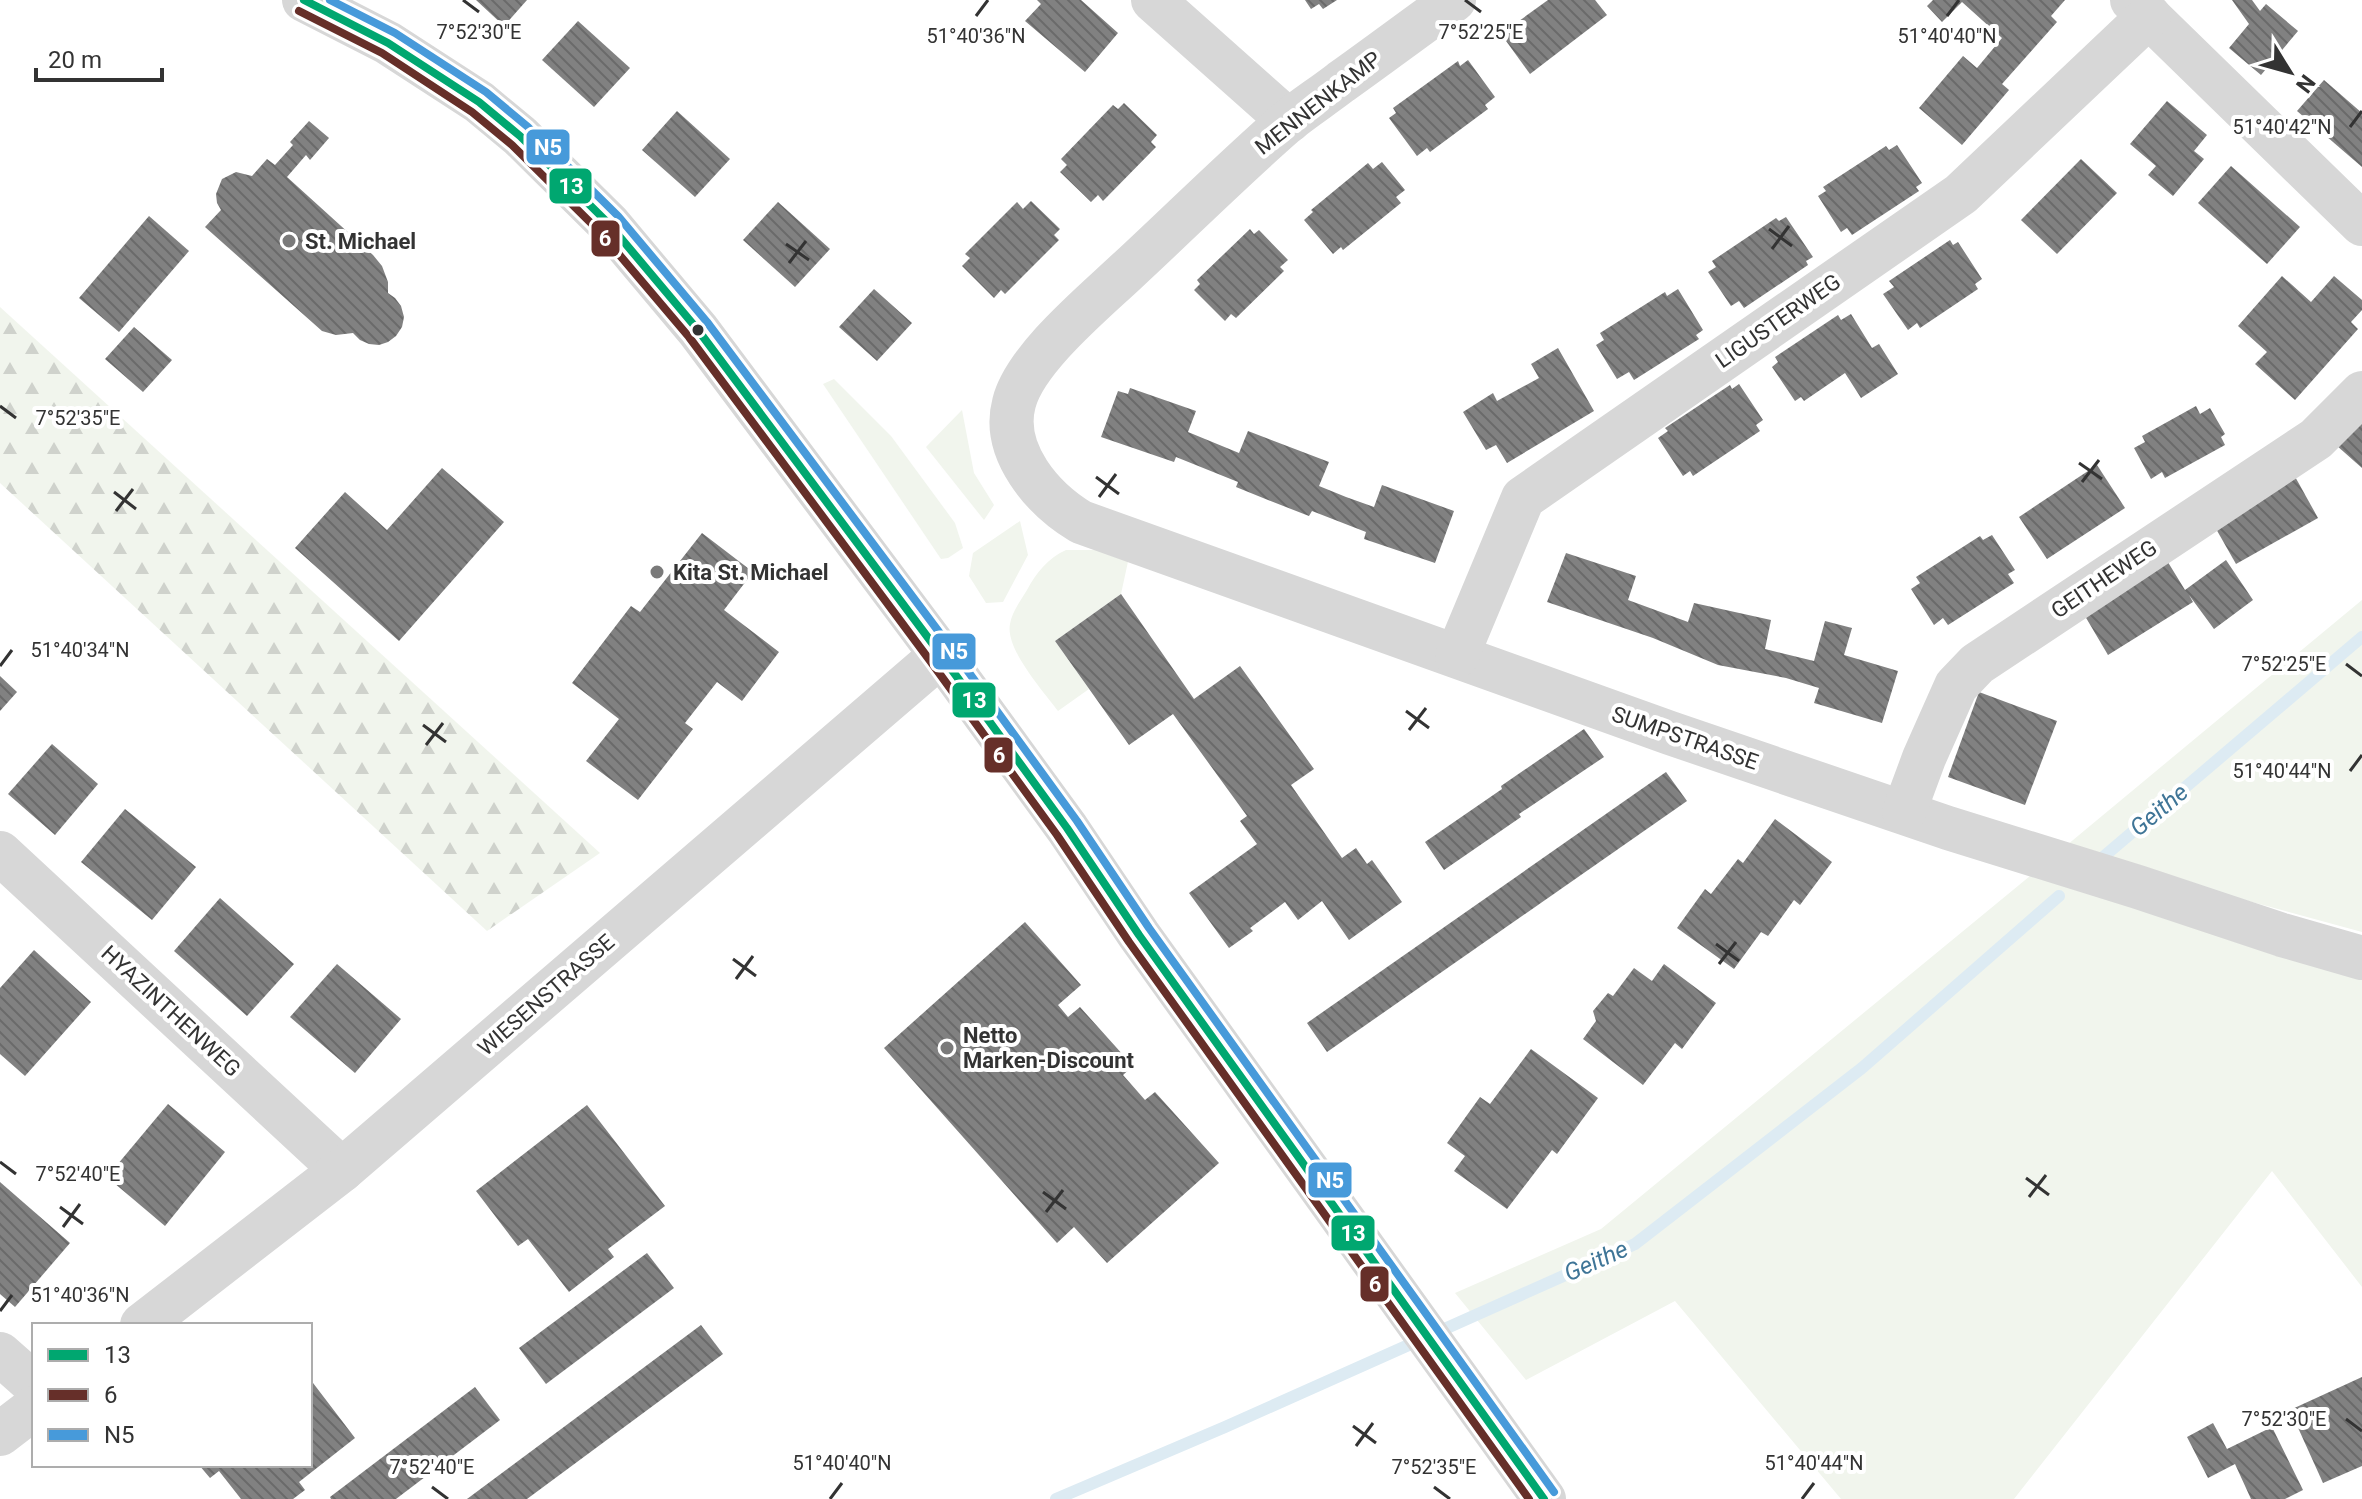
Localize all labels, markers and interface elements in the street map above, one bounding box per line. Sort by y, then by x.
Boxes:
text: 7°52'30"E [437,20,521,44]
text: 7°52'25"E [1439,20,1523,44]
text: 51°40'36"N [926,24,1026,48]
text: 51°40'40"N [1897,24,1997,48]
scale bar [36,32,162,82]
north arrow [2250,32,2330,112]
text: 20 m [48,46,102,74]
street label: MENNENKAMP [1250,46,1386,160]
text: N [2291,70,2320,97]
text: 51°40'42"N [2232,115,2332,139]
line badge: N5 [525,128,571,166]
text: N5 [534,135,562,160]
line badge: 13 [548,167,593,205]
text: 13 [558,174,584,199]
line badge: 6 [590,219,621,258]
text: 6 [599,226,611,251]
place label: St. Michael [305,229,416,254]
marker: St. Michael [280,232,298,250]
street label: LIGUSTERWEG [1711,269,1845,373]
unlabelled marker [690,322,706,338]
text: 7°52'35"E [36,406,120,430]
street label: GEITHEWEG [2047,535,2161,623]
place label: Kita St. Michael [673,560,829,585]
marker: Kita St. Michael [648,563,666,581]
line badge: N5 [931,632,977,671]
text: 51°40'34"N [30,638,130,662]
text: N5 [940,639,968,664]
text: 7°52'25"E [2242,652,2326,676]
line badge: 13 [951,681,997,719]
text: 13 [961,688,987,713]
street label: SUMPSTRASSE [1609,701,1761,775]
line badge: 6 [983,736,1014,774]
text: 6 [993,743,1005,768]
text: 51°40'44"N [2232,759,2332,783]
water label: Geithe [2124,778,2194,842]
street label: WIESENSTRASSE [473,929,619,1061]
street label: HYAZINTHENWEG [96,940,246,1082]
place label: Netto Marken-Discount [963,1023,1134,1073]
marker: Netto Marken-Discount [938,1039,956,1057]
line badge: N5 [1307,1161,1353,1199]
text: 7°52'40"E [36,1162,120,1186]
text: N5 [1316,1168,1344,1193]
line badge: 13 [1330,1214,1376,1252]
text: 13 [1340,1221,1366,1246]
water label: Geithe [1560,1235,1632,1287]
line badge: 6 [1359,1265,1390,1303]
text: 6 [1369,1272,1381,1297]
text: 51°40'36"N [30,1283,130,1307]
legend [32,1323,312,1467]
text: 13 [104,1341,131,1369]
text: 6 [104,1381,118,1409]
text: 7°52'30"E [2242,1407,2326,1431]
text: N5 [104,1421,135,1449]
text: 51°40'40"N [792,1451,892,1475]
text: 51°40'44"N [1764,1451,1864,1475]
text: 7°52'40"E [390,1455,474,1479]
text: 7°52'35"E [1392,1455,1476,1479]

